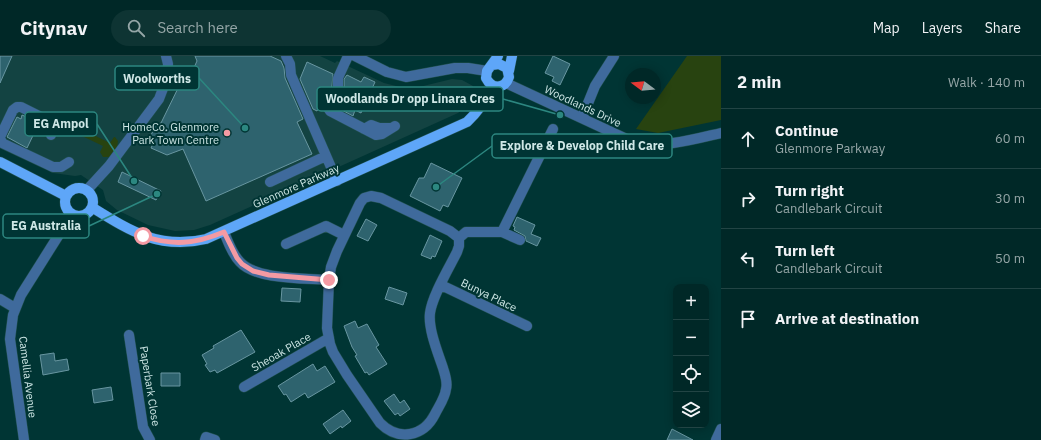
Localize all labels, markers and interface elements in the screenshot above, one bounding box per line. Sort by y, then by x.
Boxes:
search box [111,10,391,46]
text: Citynav [20,16,87,40]
icon: search [125,17,147,39]
text: Search here [157,18,238,37]
text: Map [873,19,900,37]
text: Layers [922,19,963,37]
text: Share [985,19,1021,37]
callout: Woolworths [115,66,199,90]
north arrow [625,68,661,104]
text: Woolworths [123,71,191,86]
text: 2 min [737,71,781,93]
text: Walk · 140 m [948,74,1025,91]
street label: Woodlands Drive [542,82,624,130]
callout: Woodlands Dr opp Linara Cres [317,87,503,111]
text: Woodlands Dr opp Linara Cres [325,91,495,106]
callout: EG Ampol [25,112,97,136]
text: EG Ampol [33,116,89,131]
place label: HomeCo. Glenmore Park Town Centre [122,120,219,147]
text: Continue [775,121,839,140]
marker: HomeCo. Glenmore Park Town Centre [222,128,232,138]
icon: ahead [737,128,759,150]
text: 60 m [995,130,1025,147]
callout: Explore & Develop Child Care [492,134,672,158]
text: Explore & Develop Child Care [500,138,665,153]
text: Glenmore Parkway [775,140,885,157]
street label: Glenmore Parkway [251,160,342,211]
text: Turn right [775,181,844,200]
icon: right [737,188,759,210]
text: 30 m [995,190,1025,207]
text: Candlebark Circuit [775,200,883,217]
callout: EG Australia [3,214,89,238]
text: EG Australia [11,218,81,233]
route start [134,227,152,245]
text: Turn left [775,241,835,260]
icon: left [737,248,759,270]
text: 50 m [995,250,1025,267]
text: Candlebark Circuit [775,260,883,277]
route end [320,271,338,289]
street label: Bunya Place [459,275,519,315]
map controls [673,284,709,428]
button: + [673,284,709,320]
icon: arrive [737,308,759,330]
text: Arrive at destination [775,309,919,328]
button: − [673,320,709,356]
street label: Sheoak Place [249,329,313,375]
street label: Camellia Avenue [16,335,40,419]
street label: Paperbark Close [137,345,163,427]
button: locate [673,356,709,392]
button: layers [673,392,709,428]

